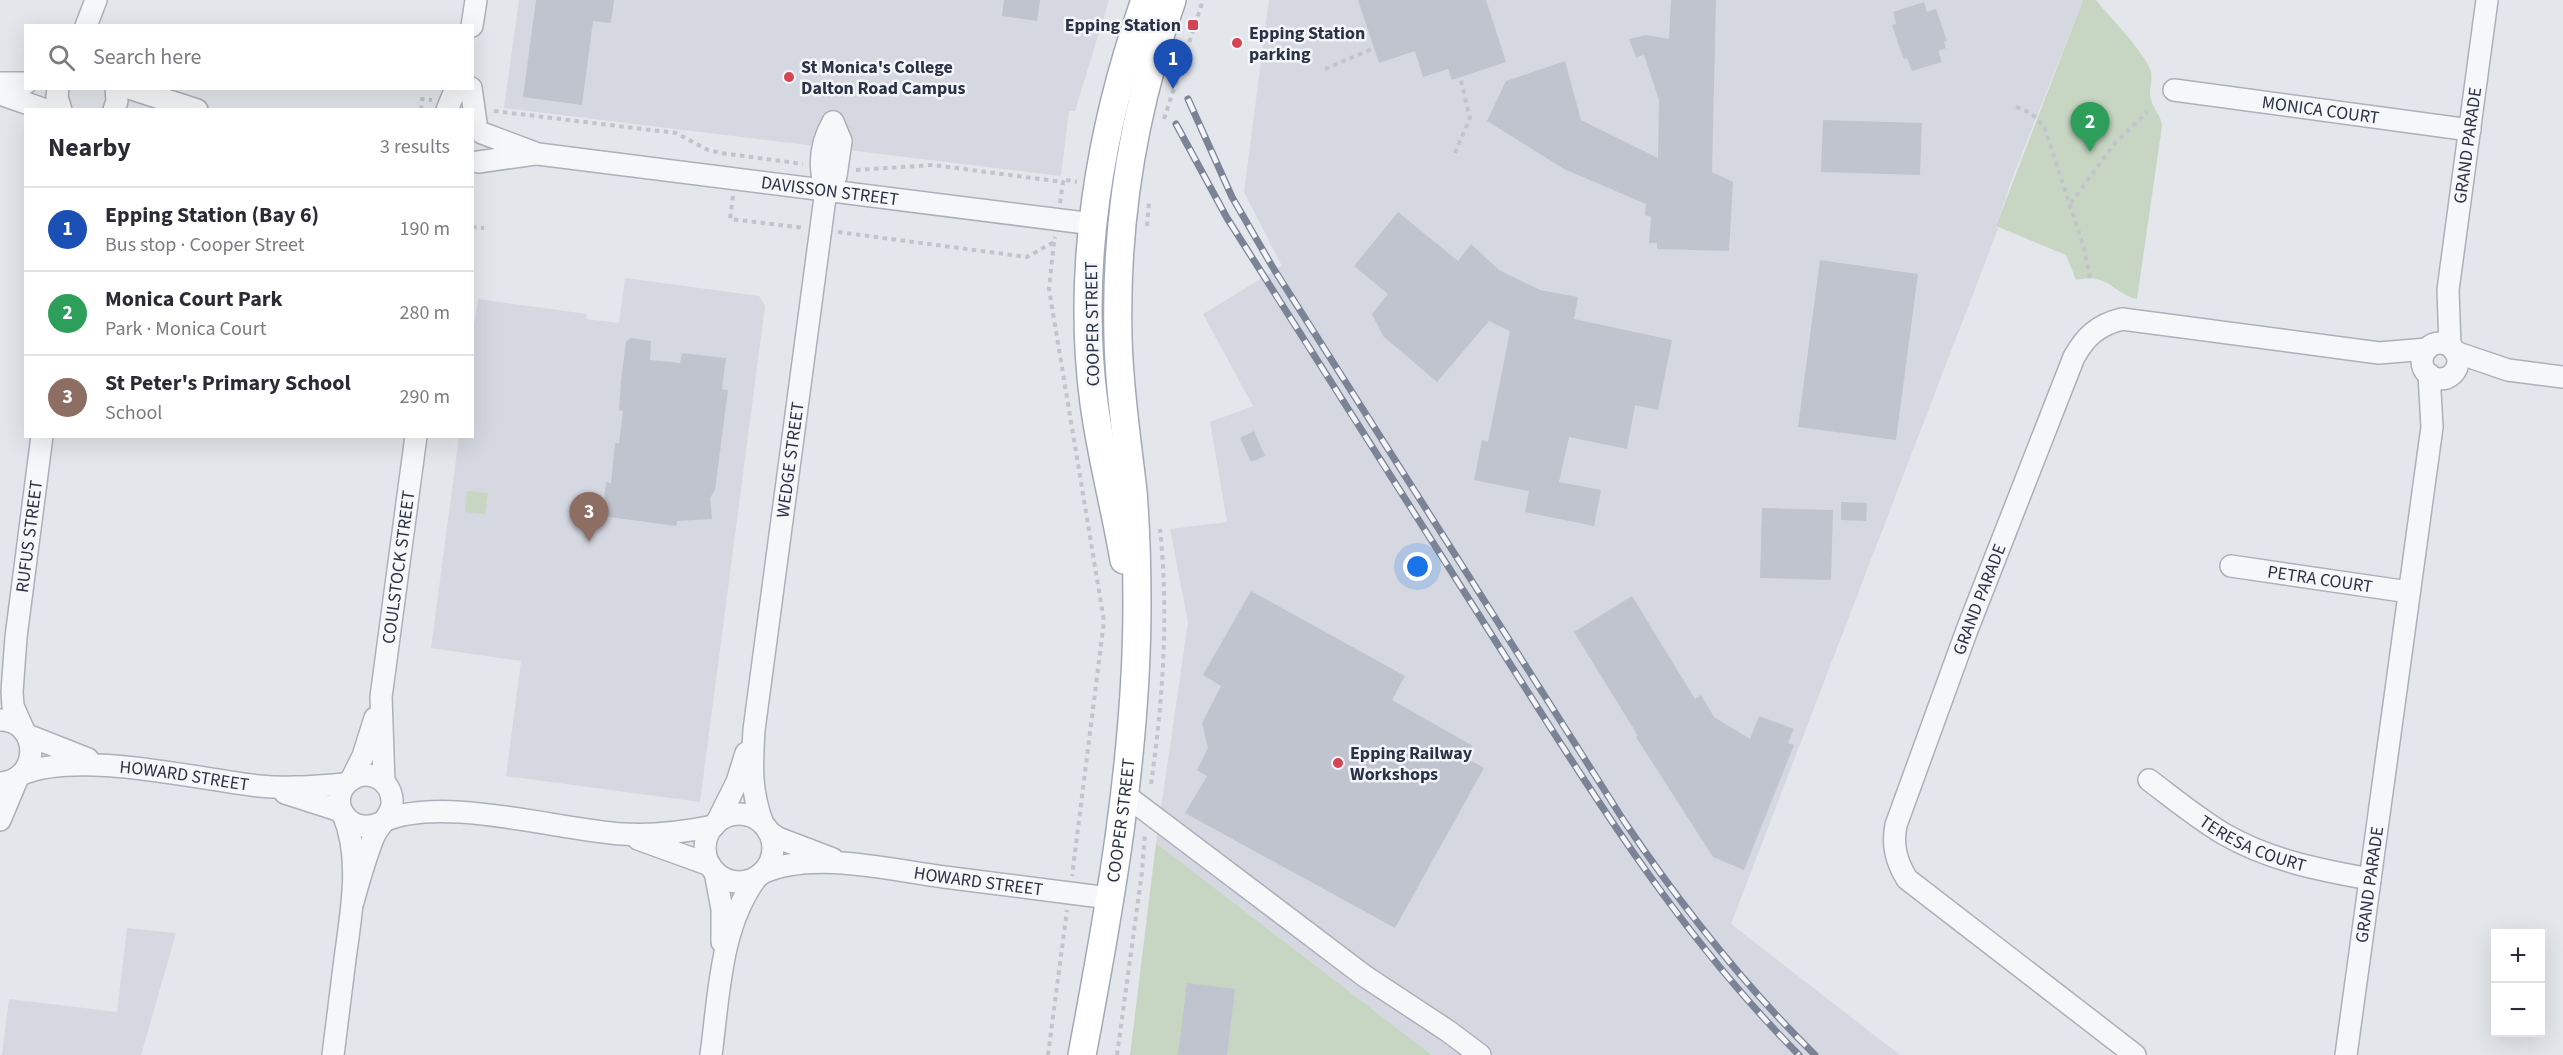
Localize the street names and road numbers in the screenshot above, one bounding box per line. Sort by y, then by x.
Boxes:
street label: GRAND PARADE [2448,86,2488,205]
street label: MONICA COURT [2260,90,2381,131]
street label: DAVISSON STREET [760,170,900,212]
street label: COOPER STREET [1079,261,1106,387]
street label: WEDGE STREET [770,400,811,519]
street label: RUFUS STREET [10,478,49,594]
street label: COULSTOCK STREET [376,489,422,645]
street label: GRAND PARADE [1947,540,2012,659]
street label: PETRA COURT [2266,559,2375,600]
street label: HOWARD STREET [118,754,251,798]
street label: COOPER STREET [1101,757,1142,884]
street label: TERESA COURT [2194,809,2309,878]
street label: GRAND PARADE [2350,825,2390,944]
street label: HOWARD STREET [912,861,1045,903]

